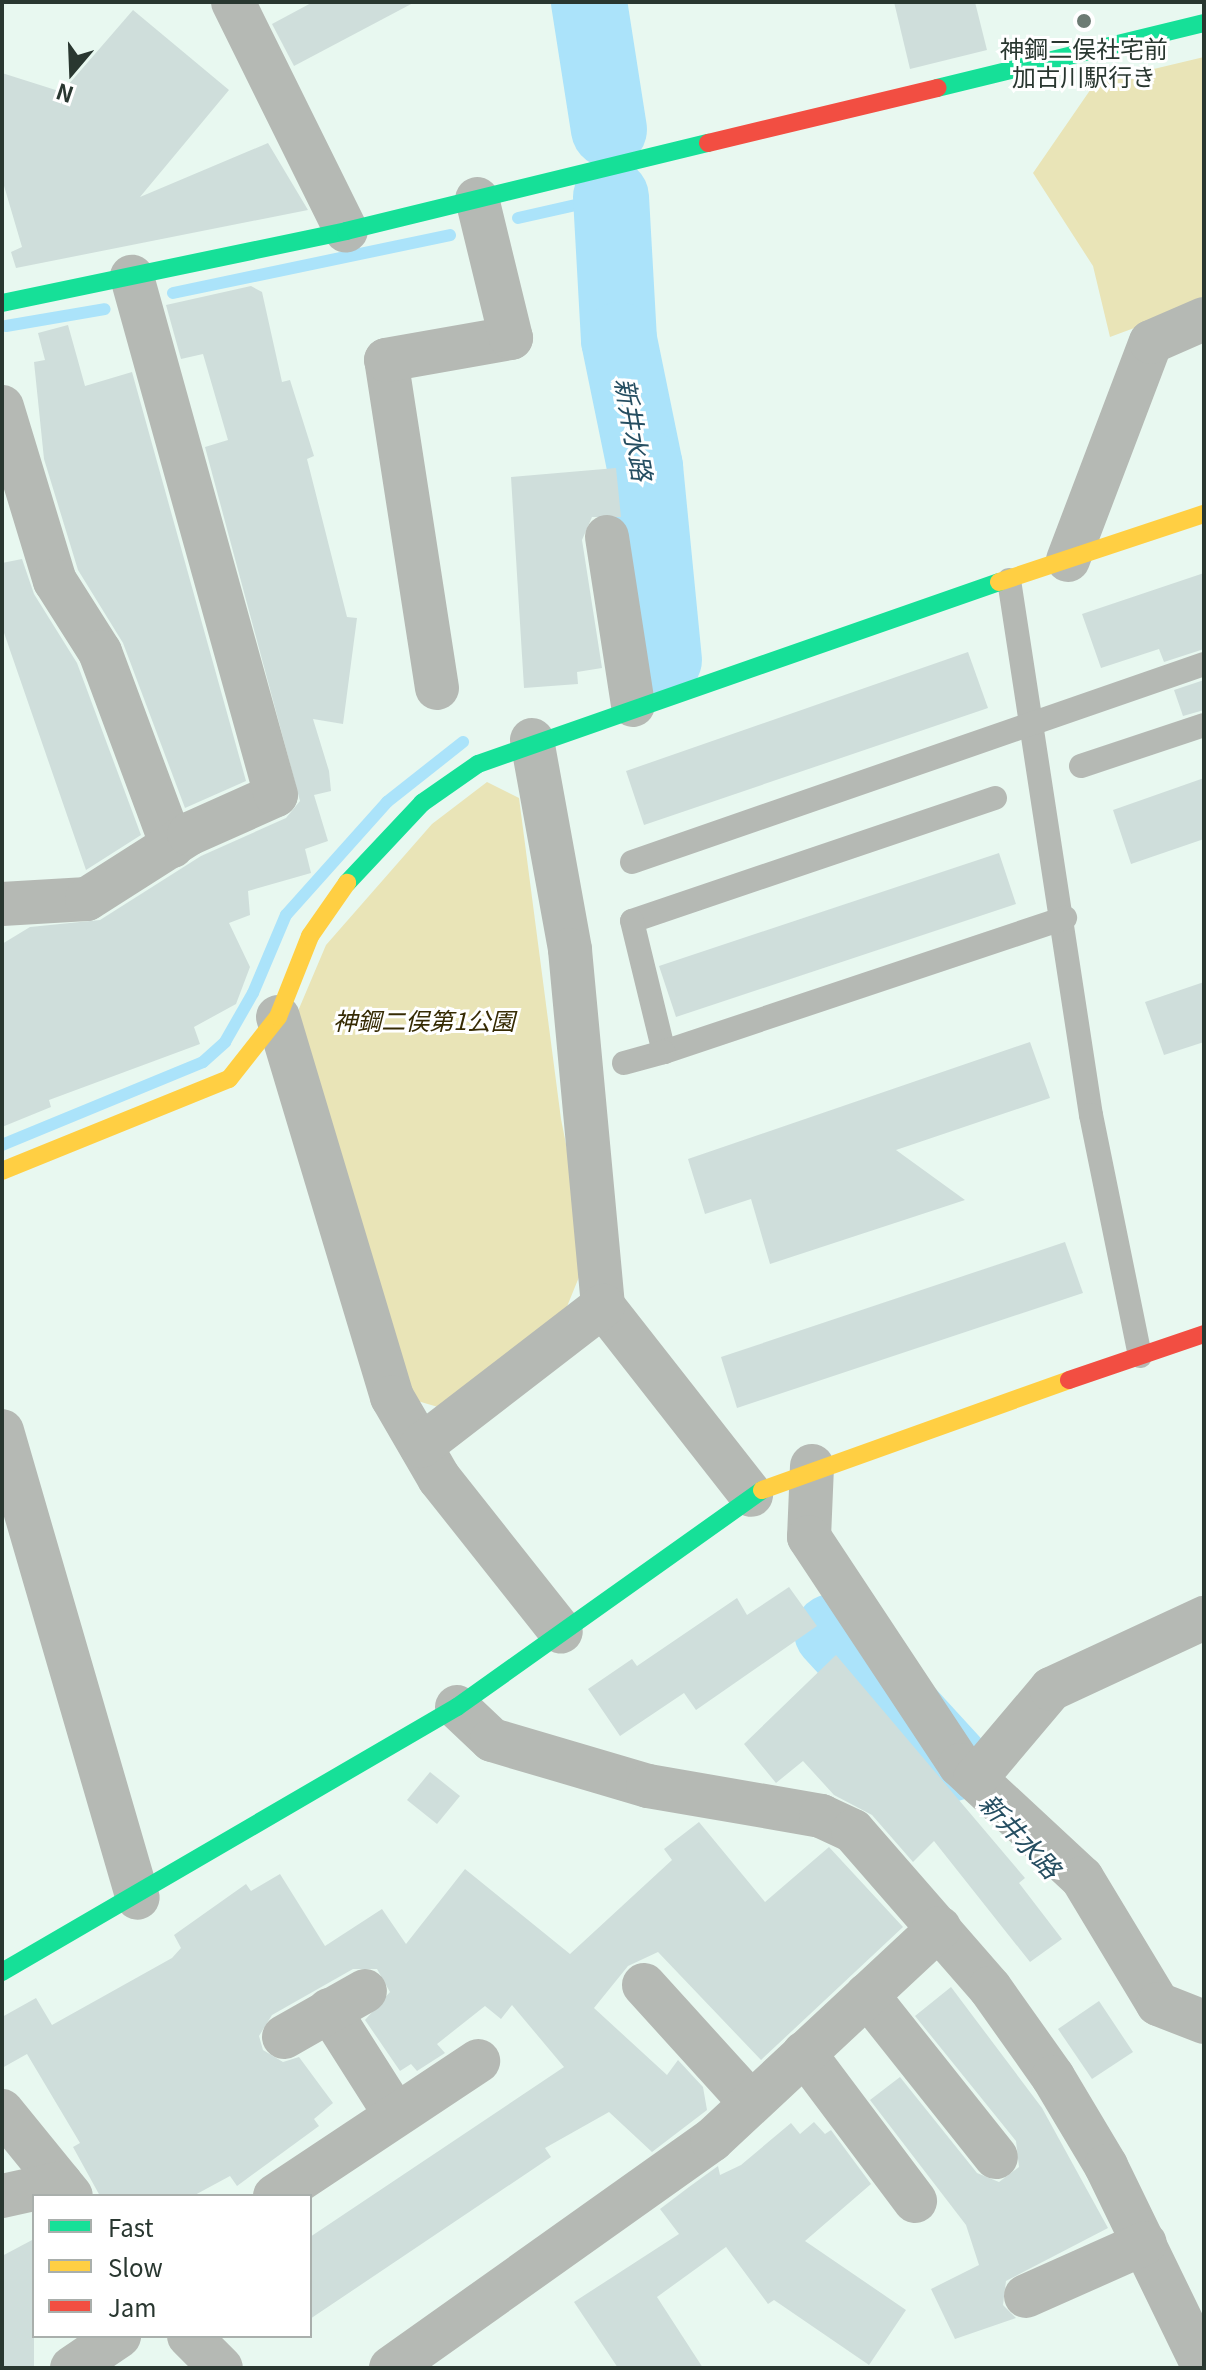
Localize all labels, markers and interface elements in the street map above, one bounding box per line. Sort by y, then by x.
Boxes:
marker: 神鋼二俣社宅前 加古川駅行き [1075,12,1093,30]
north arrow [32,32,112,112]
place label: 神鋼二俣社宅前 加古川駅行き [1000,34,1168,90]
text: N [51,77,77,113]
water label: 新井水路 [611,375,659,483]
park label: 神鋼二俣第1公園 [333,1006,515,1034]
water label: 新井水路 [974,1786,1068,1884]
legend [32,2194,312,2338]
text: Fast [108,2209,153,2244]
text: Slow [108,2249,163,2284]
text: Jam [108,2289,157,2324]

